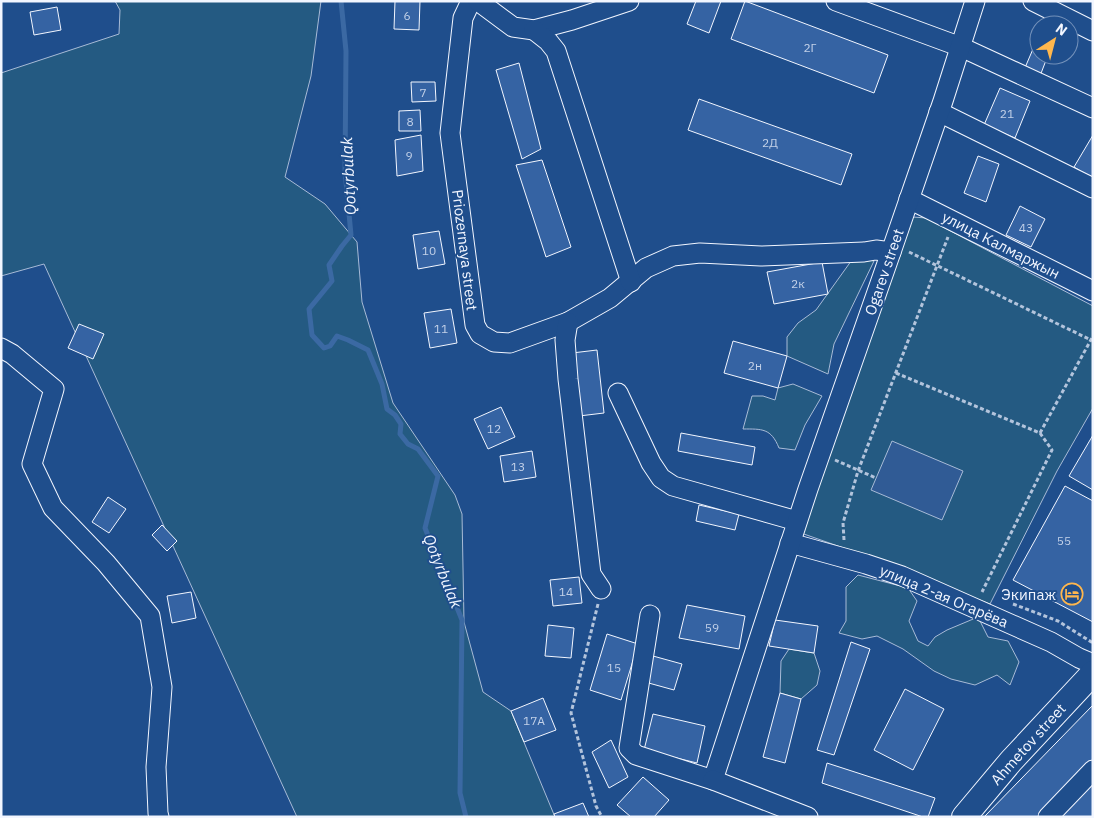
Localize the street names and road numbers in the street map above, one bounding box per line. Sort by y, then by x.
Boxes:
street label: Priozernaya street [448,188,482,312]
street label: улица Калмаржын [939,207,1063,283]
street label: Ogarev street [860,226,908,318]
street label: улица 2-ая Огарёва [877,560,1011,632]
street label: Ahmetov street [986,699,1070,789]

